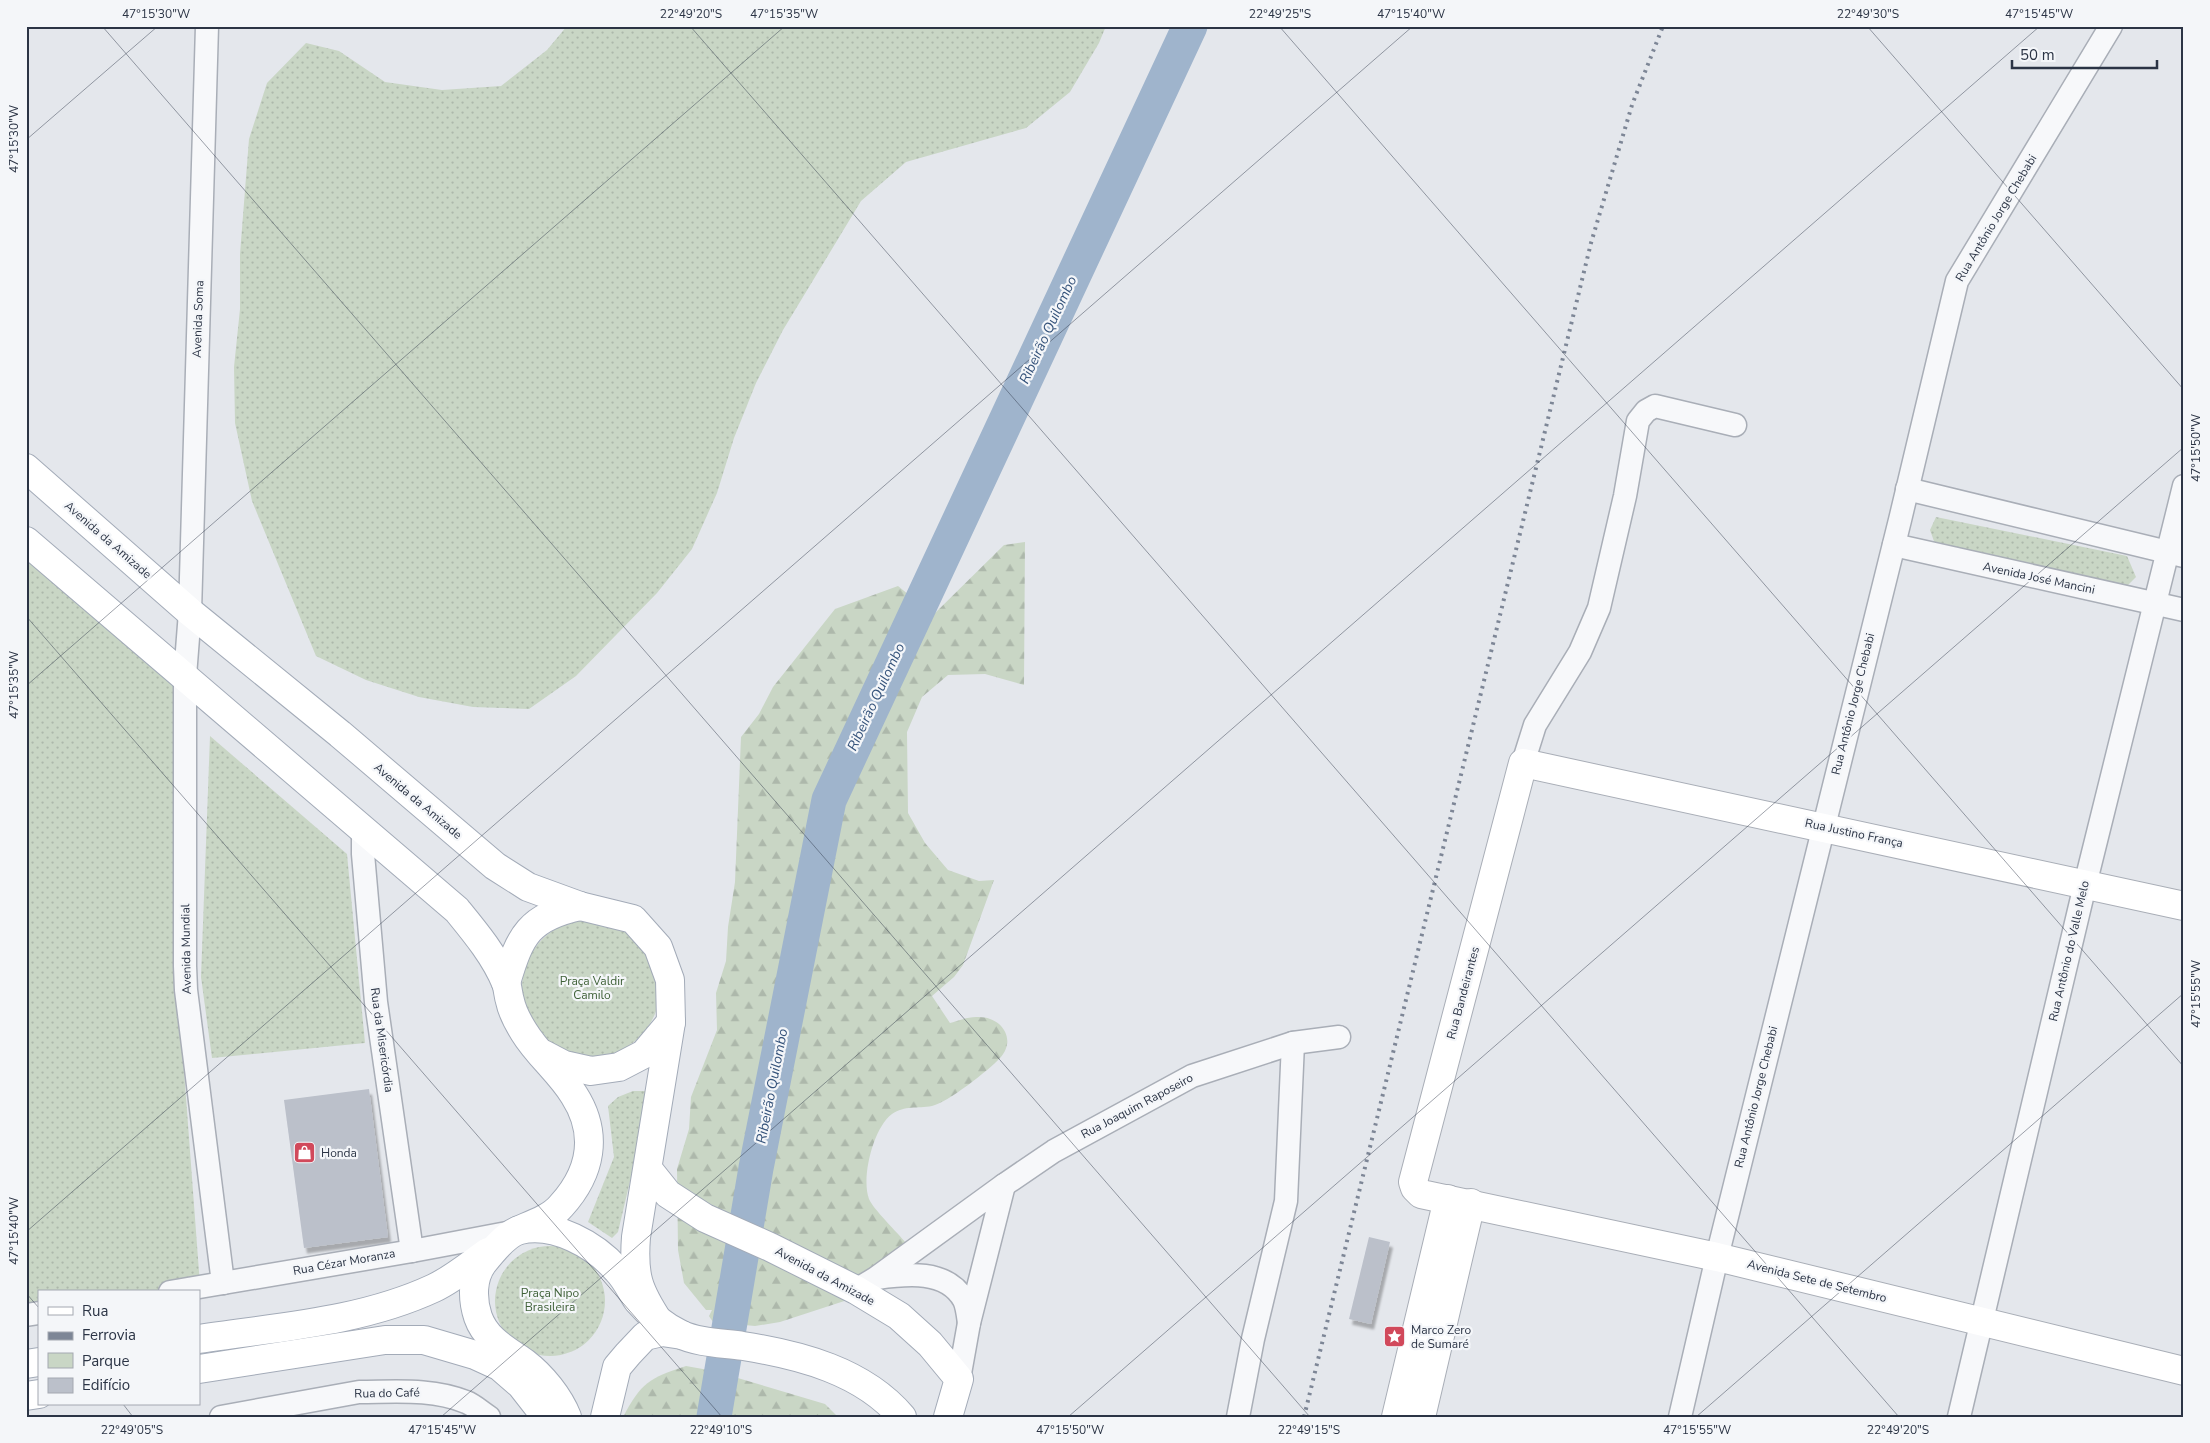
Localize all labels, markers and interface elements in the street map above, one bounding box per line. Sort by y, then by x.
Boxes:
text: 47°15'30"W [122,6,190,22]
text: 22°49'20"S [660,6,722,22]
text: 47°15'35"W [750,6,818,22]
text: 22°49'25"S [1249,6,1311,22]
text: 47°15'40"W [1377,6,1445,22]
text: 22°49'30"S [1837,6,1899,22]
text: 47°15'45"W [2005,6,2073,22]
scale bar [2012,38,2158,70]
text: 50 m [2020,45,2055,65]
text: 47°15'30"W [6,105,22,173]
street label: Rua Antônio Jorge Chebabi [1952,151,2040,285]
water label: Ribeirão Quilombo [1015,273,1081,387]
street label: Avenida Soma [189,280,207,358]
text: 47°15'50"W [2188,414,2204,482]
street label: Avenida da Amizade [61,498,155,582]
street label: Avenida José Mancini [1982,558,2096,598]
street label: Rua Antônio Jorge Chebabi [1828,631,1878,777]
water label: Ribeirão Quilombo [843,640,909,754]
text: 47°15'35"W [6,651,22,719]
street label: Avenida da Amizade [371,759,465,843]
street label: Rua Justino França [1804,815,1904,851]
street label: Rua Antônio do Valle Melo [2045,879,2093,1023]
street label: Avenida Mundial [177,903,195,994]
street label: Rua Bandeirantes [1443,945,1483,1041]
text: 47°15'55"W [2188,960,2204,1028]
park label: Praça Valdir Camilo [560,973,625,1003]
street label: Rua da Misericórdia [367,987,397,1093]
street label: Rua Antônio Jorge Chebabi [1731,1024,1781,1170]
water label: Ribeirão Quilombo [752,1027,793,1145]
street label: Rua Joaquim Raposeiro [1078,1069,1196,1142]
shop icon: Honda [293,1141,317,1165]
place label: Honda [321,1145,357,1161]
text: 47°15'40"W [6,1197,22,1265]
street label: Avenida da Amizade [772,1243,878,1309]
street label: Rua Cézar Moranza [292,1245,396,1279]
street label: Avenida Sete de Setembro [1746,1256,1889,1306]
park label: Praça Nipo Brasileira [521,1285,580,1315]
legend [38,1290,200,1406]
text: Rua [82,1301,108,1321]
place label: Marco Zero de Sumaré [1411,1322,1472,1352]
text: Ferrovia [82,1325,136,1345]
place icon: Marco Zero de Sumaré [1383,1325,1407,1349]
text: Parque [82,1351,130,1371]
text: Edifício [82,1375,130,1395]
street label: Rua do Café [354,1384,420,1402]
text: 22°49'05"S [101,1422,163,1438]
text: 47°15'45"W [408,1422,476,1438]
text: 22°49'10"S [690,1422,752,1438]
text: 47°15'50"W [1036,1422,1104,1438]
text: 22°49'15"S [1278,1422,1340,1438]
text: 47°15'55"W [1663,1422,1731,1438]
text: 22°49'20"S [1867,1422,1929,1438]

